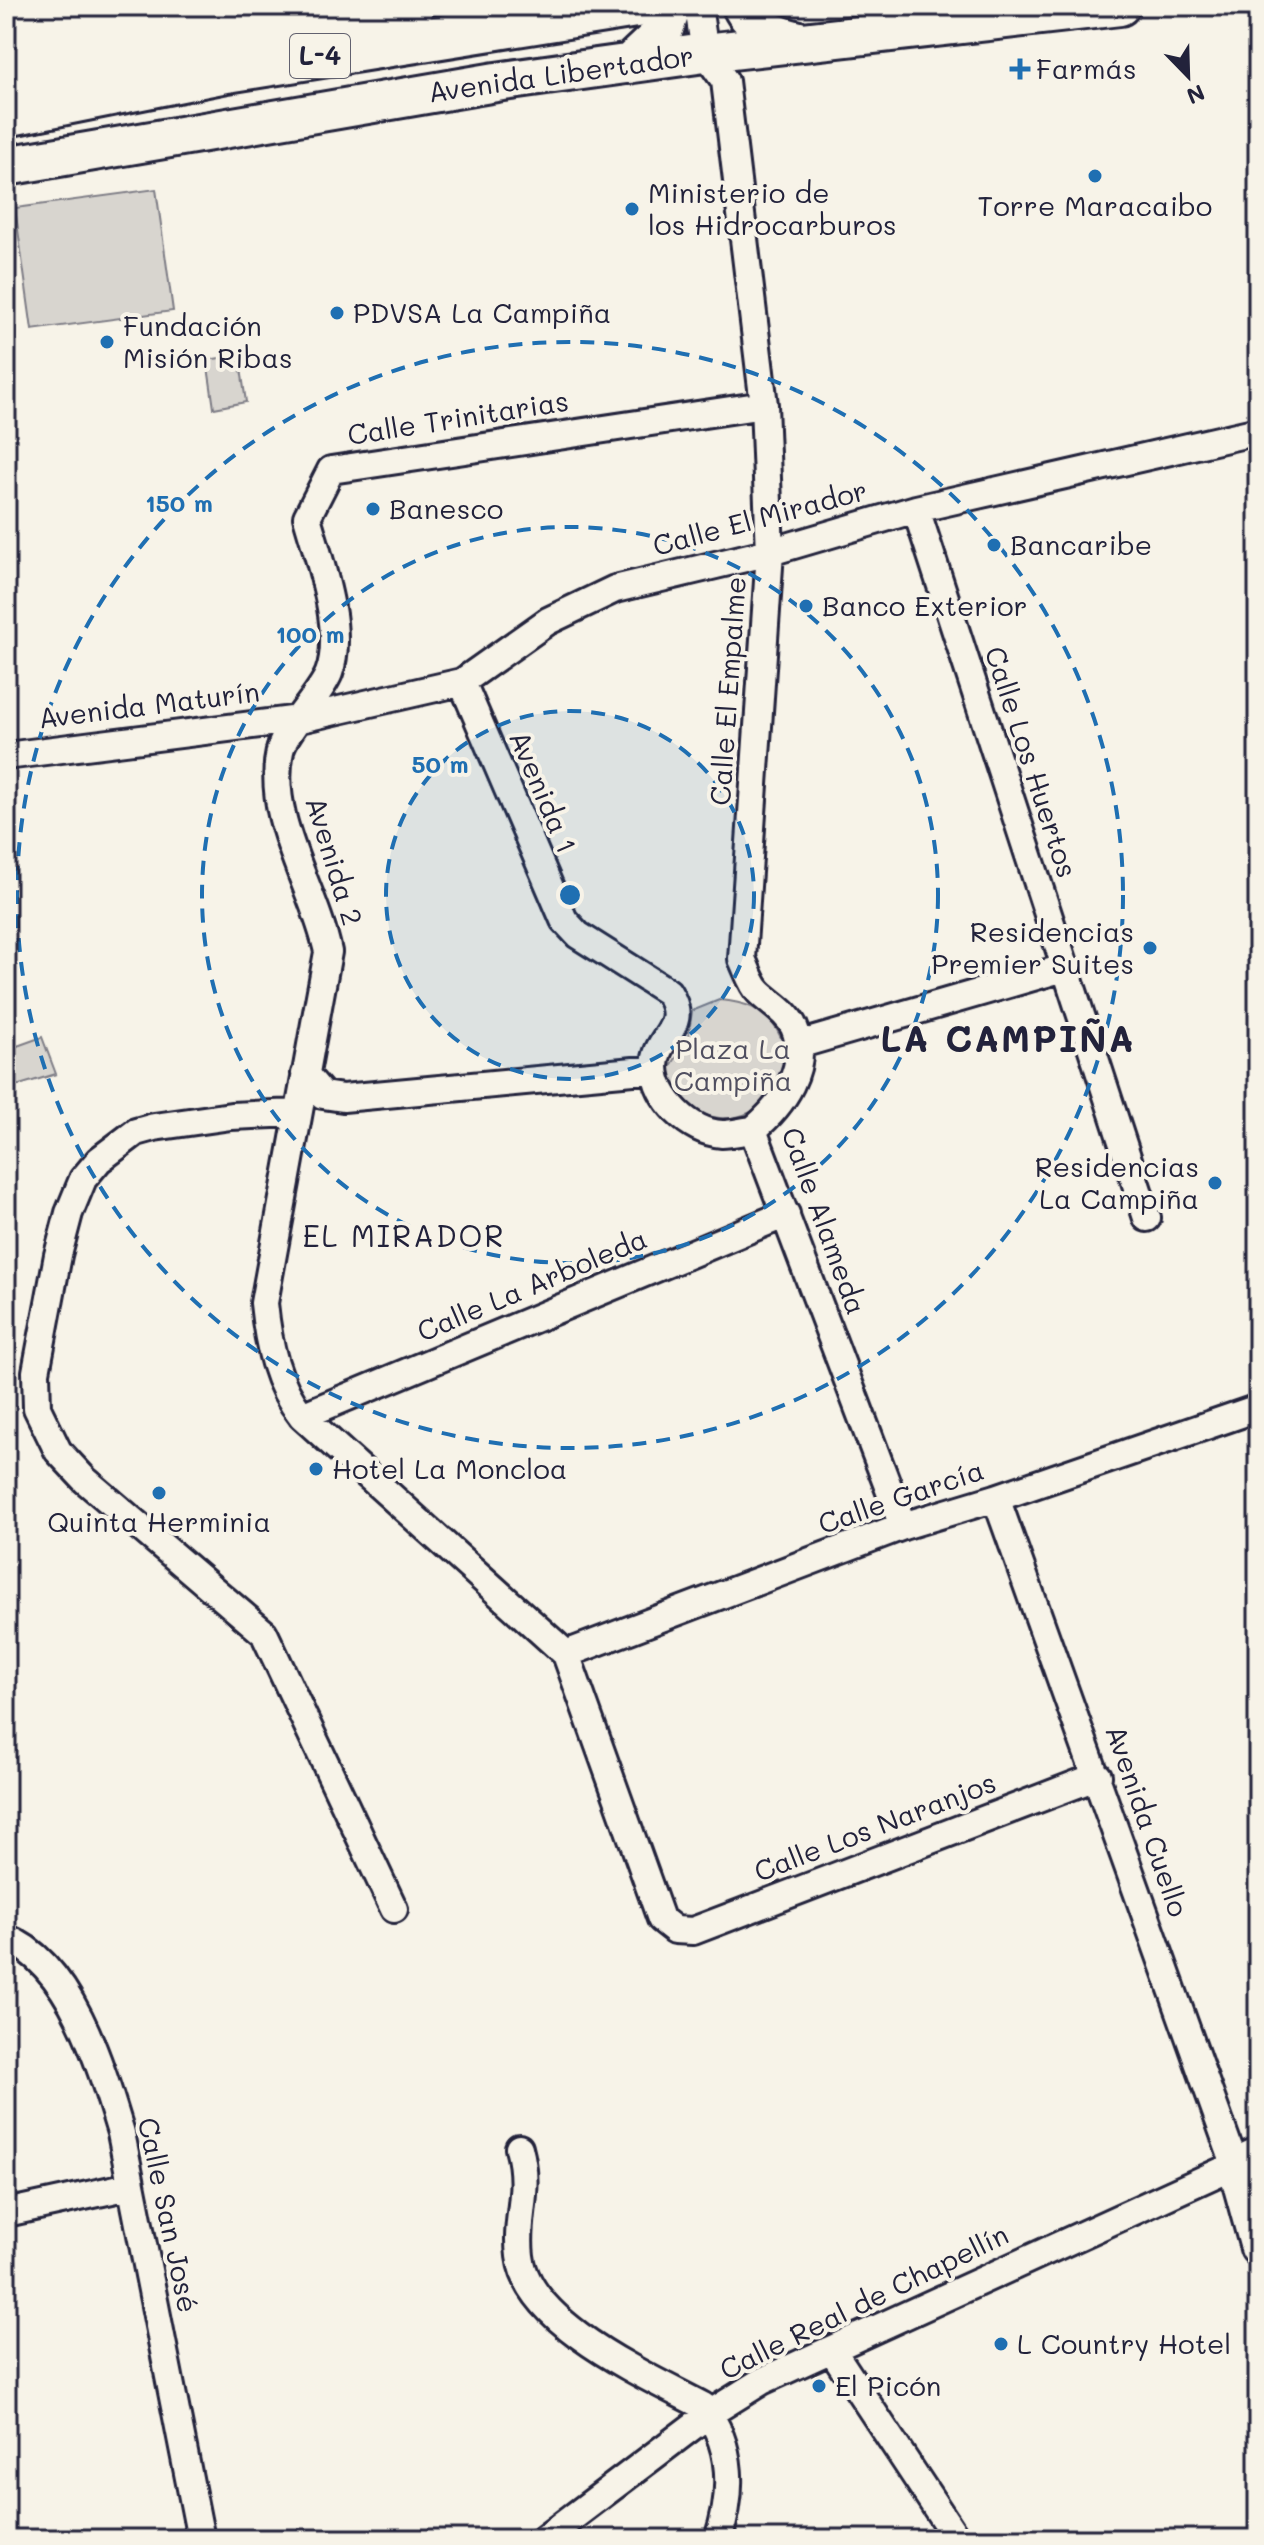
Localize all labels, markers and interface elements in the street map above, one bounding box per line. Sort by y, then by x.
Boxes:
road number: L-4 [290,34,350,78]
north arrow [1148,36,1228,116]
street label: Avenida Libertador [426,37,696,109]
place label: Farmás [1036,50,1137,86]
marker: Farmás [1011,60,1029,78]
text: N [1183,78,1209,111]
marker: Torre Maracaibo [1086,167,1104,185]
place label: Ministerio de los Hidrocarburos [648,174,897,242]
place label: Torre Maracaibo [978,187,1212,223]
marker: Ministerio de los Hidrocarburos [623,200,641,218]
place label: PDVSA La Campiña [353,294,611,330]
marker: PDVSA La Campiña [328,304,346,322]
place label: Fundación Misión Ribas [123,307,293,375]
marker: Fundación Misión Ribas [98,333,116,351]
street label: Calle Trinitarias [345,382,571,452]
street label: Calle El Mirador [649,471,871,563]
text: 150 m [145,487,213,518]
place label: Banesco [389,490,503,526]
marker: Banesco [364,500,382,518]
place label: Bancaribe [1010,526,1152,562]
marker: Bancaribe [985,536,1003,554]
street label: Calle El Empalme [701,575,753,807]
place label: Banco Exterior [822,587,1028,623]
marker: Banco Exterior [797,597,815,615]
text: 100 m [275,618,345,649]
street label: Calle Los Huertos [978,642,1086,882]
street label: Avenida Maturín [36,673,262,735]
street label: Avenida 1 [502,725,586,858]
text: 50 m [411,748,469,779]
street label: Avenida 2 [298,792,372,929]
centre of rings [556,881,584,909]
place label: Residencias Premier Suites [931,913,1134,981]
marker: Residencias Premier Suites [1141,939,1159,957]
district label: LA CAMPIÑA [880,1014,1136,1061]
park label: Plaza La Campiña [674,1030,792,1098]
street label: Calle Alameda [774,1122,875,1319]
place label: Residencias La Campiña [1035,1148,1199,1216]
marker: Residencias La Campiña [1206,1174,1224,1192]
district label: EL MIRADOR [302,1215,506,1255]
street label: Calle La Arboleda [411,1219,652,1349]
place label: Hotel La Moncloa [332,1450,567,1486]
street label: Calle García [813,1451,988,1541]
marker: Hotel La Moncloa [307,1460,325,1478]
marker: Quinta Herminia [150,1484,168,1502]
place label: Quinta Herminia [47,1503,271,1539]
street label: Avenida Cuello [1098,1720,1198,1921]
street label: Calle Los Naranjos [748,1763,1001,1889]
street label: Calle San José [131,2114,207,2316]
street label: Calle Real de Chapellín [713,2215,1014,2387]
place label: L Country Hotel [1017,2325,1231,2361]
marker: L Country Hotel [992,2335,1010,2353]
place label: El Picón [835,2367,941,2403]
marker: El Picón [810,2377,828,2395]

